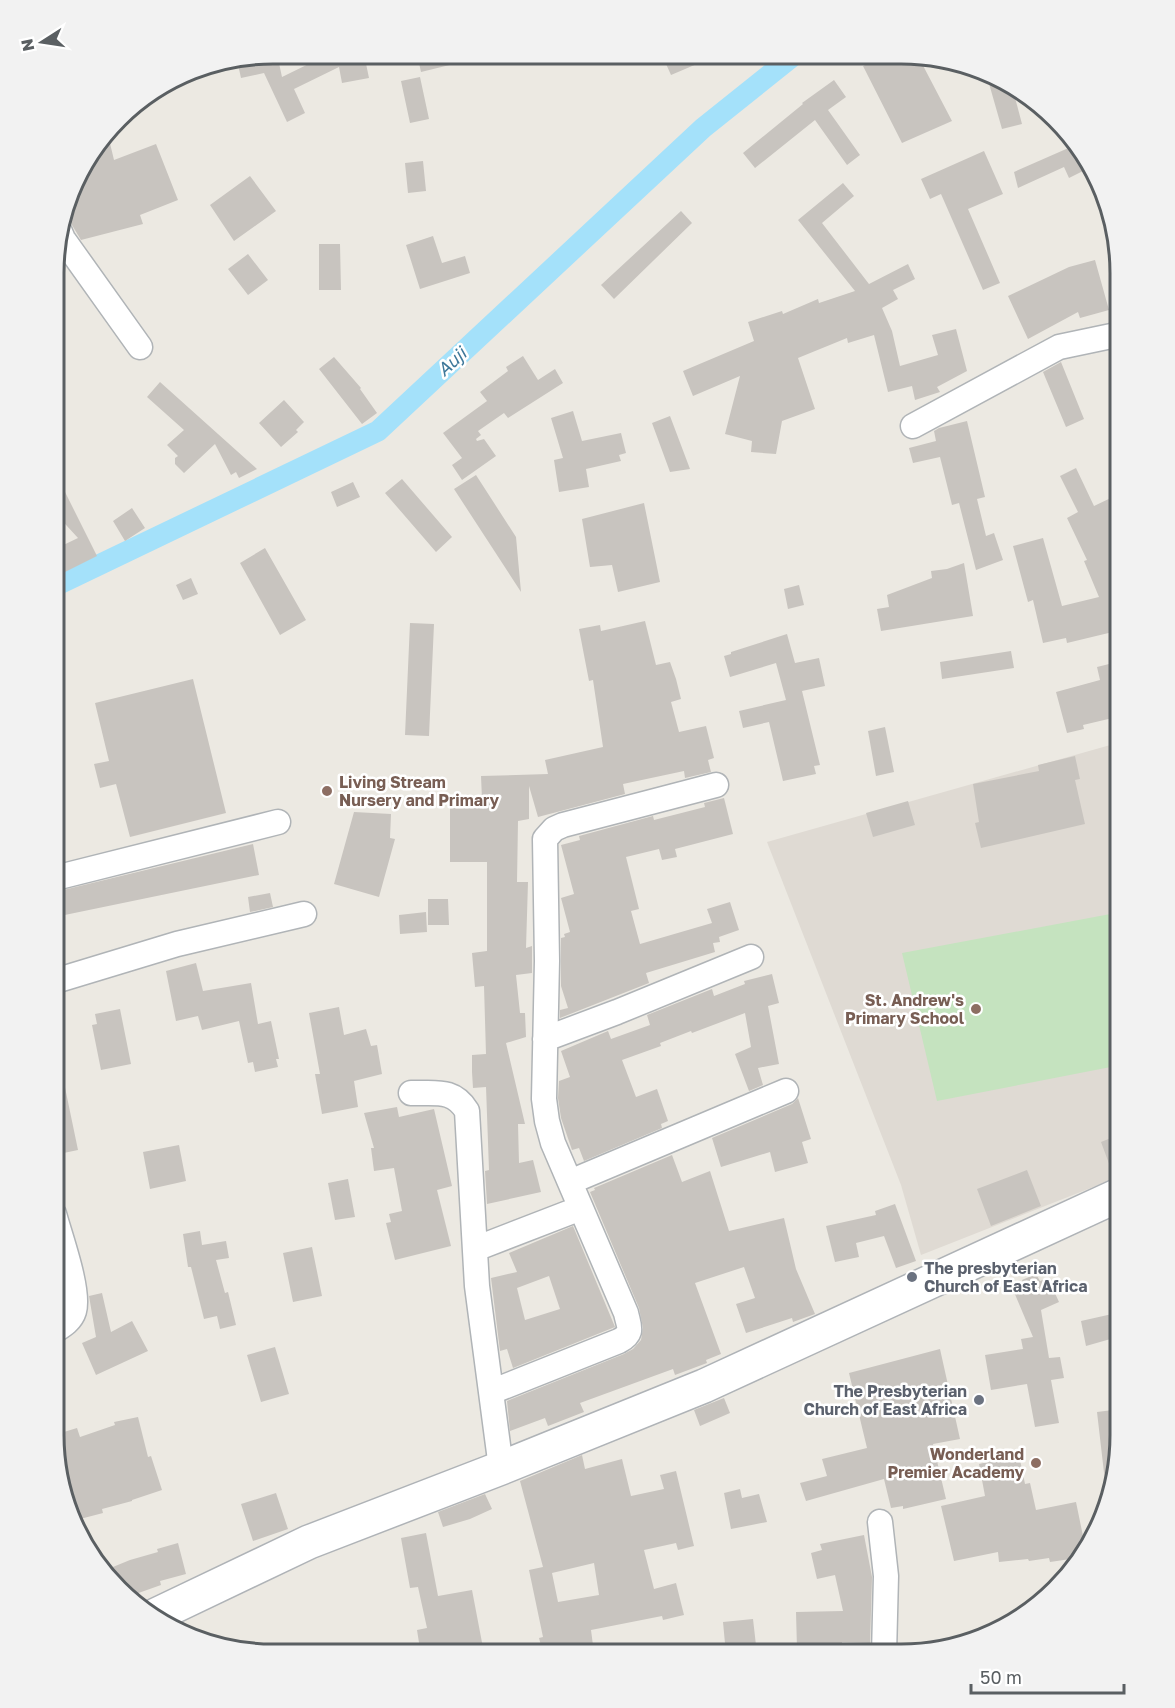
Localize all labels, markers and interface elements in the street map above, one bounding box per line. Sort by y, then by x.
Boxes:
north arrow [12,12,72,72]
text: N [16,37,38,53]
water label: Auji [432,341,472,380]
place label: Living Stream Nursery and Primary [339,772,500,810]
marker: Living Stream Nursery and Primary [320,784,334,798]
place label: St. Andrew's Primary School [845,990,965,1028]
marker: St. Andrew's Primary School [969,1002,983,1016]
place label: The presbyterian Church of East Africa [924,1258,1087,1296]
marker: The presbyterian Church of East Africa [905,1270,919,1284]
place label: The Presbyterian Church of East Africa [804,1381,967,1419]
marker: The Presbyterian Church of East Africa [972,1393,986,1407]
place label: Wonderland Premier Academy [887,1444,1024,1482]
marker: Wonderland Premier Academy [1029,1456,1043,1470]
scale bar [971,1657,1124,1695]
text: 50 m [980,1666,1022,1688]

